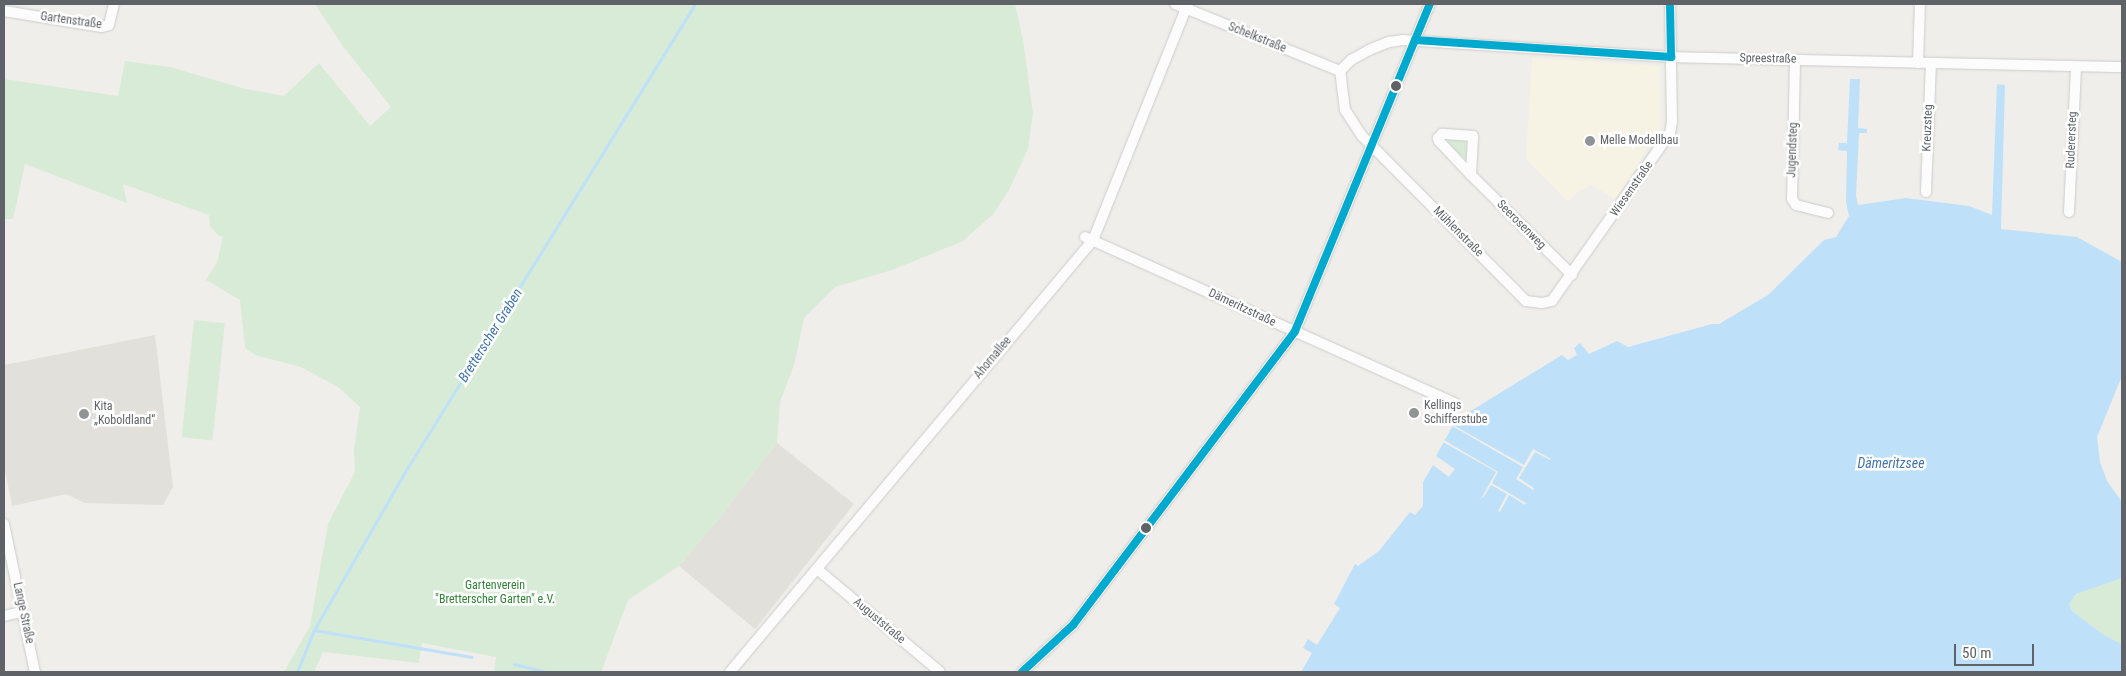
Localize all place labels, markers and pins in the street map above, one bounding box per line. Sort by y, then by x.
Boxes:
unlabelled marker [1391,81,1401,91]
place label: Melle Modellbau [1600,134,1678,148]
marker: Melle Modellbau [1584,135,1596,147]
place label: Kellings Schifferstube [1424,399,1487,427]
place label: Kita „Koboldland“ [94,400,155,428]
marker: Kellings Schifferstube [1408,407,1420,419]
marker: Kita „Koboldland“ [78,408,90,420]
unlabelled marker [1141,523,1151,533]

